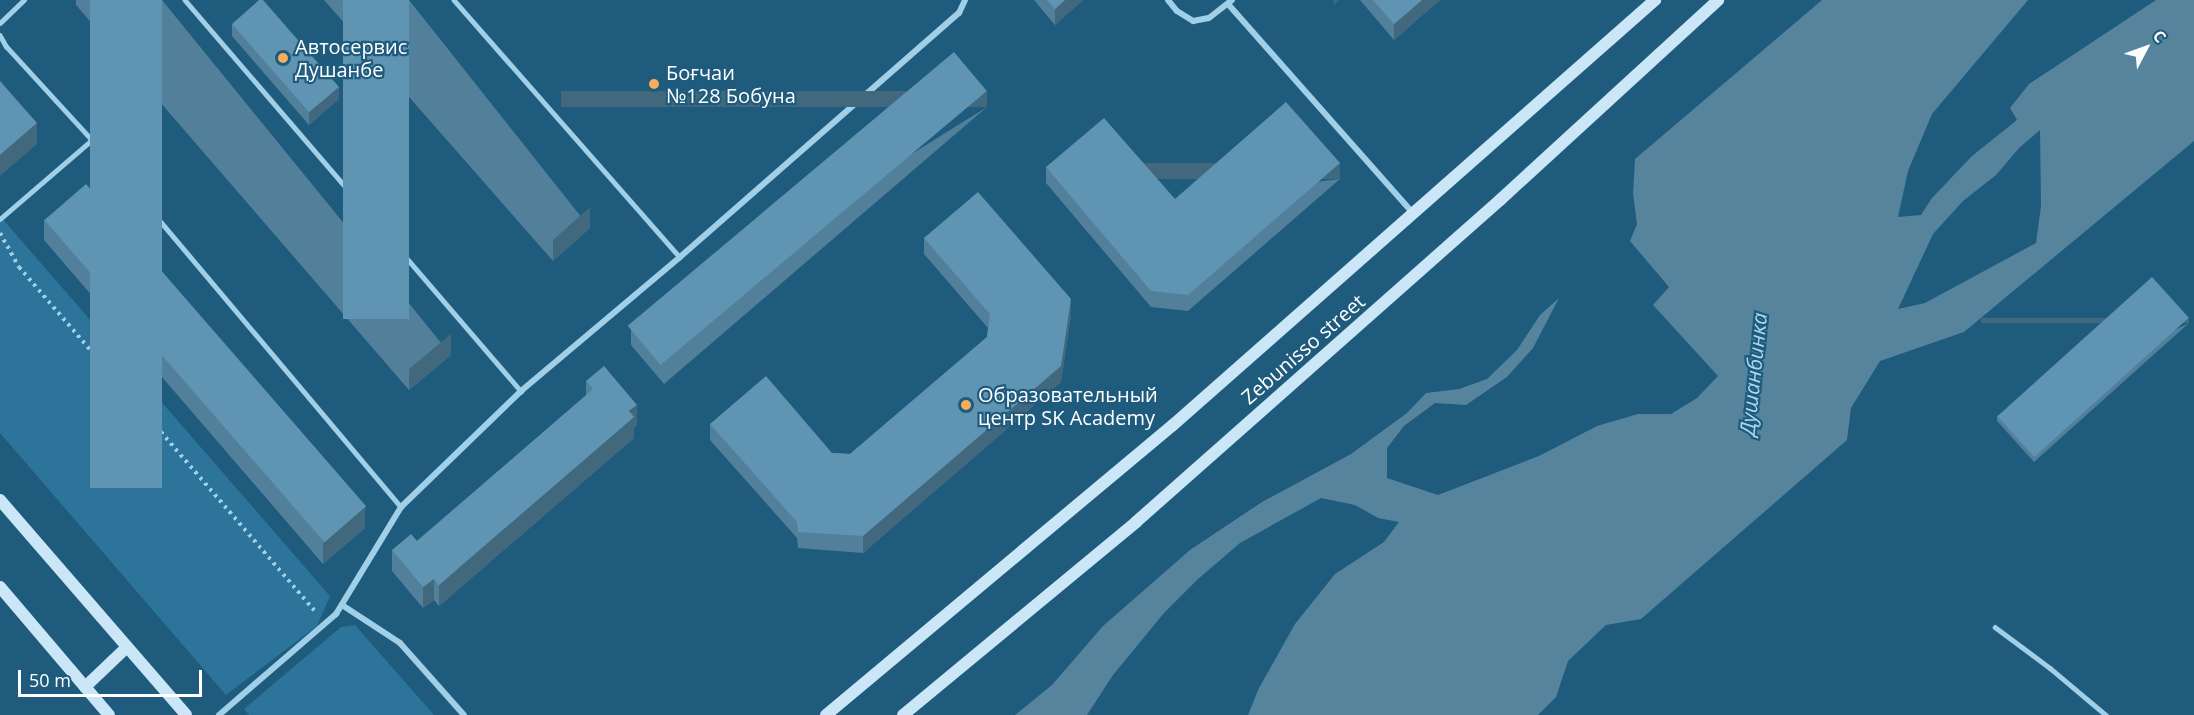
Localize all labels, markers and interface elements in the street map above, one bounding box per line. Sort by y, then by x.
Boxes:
north arrow [2116,18,2176,78]
text: С [2148,25,2171,47]
place label: Автосервис Душанбе [295,34,407,81]
marker: Автосервис Душанбе [276,51,290,65]
place label: Боғчаи №128 Бобуна [666,60,796,107]
marker: Боғчаи №128 Бобуна [647,77,661,91]
street label: Zebunisso street [1237,289,1369,409]
water label: Душанбинка [1734,311,1772,437]
place label: Образовательный центр SK Academy [978,382,1158,429]
marker: Образовательный центр SK Academy [959,398,973,412]
scale bar [21,658,206,696]
text: 50 m [29,668,71,692]

